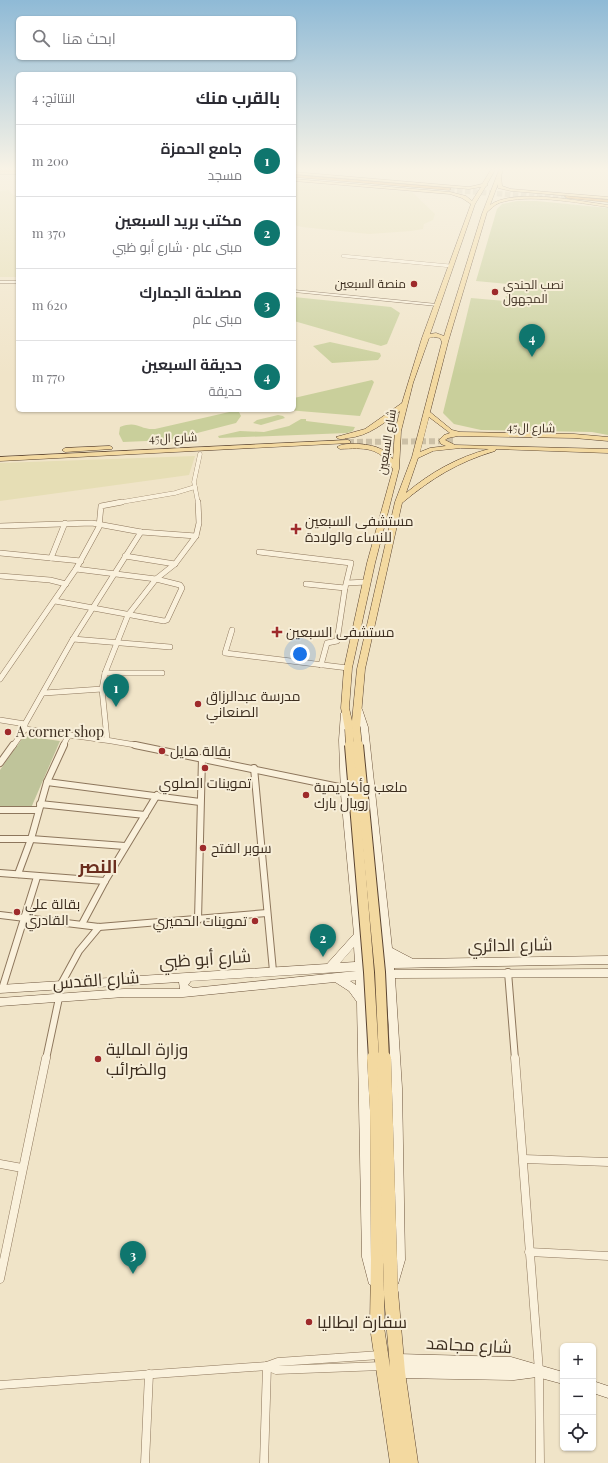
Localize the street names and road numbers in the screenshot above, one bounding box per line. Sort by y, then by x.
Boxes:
street label: شارع السبعين [373,408,400,476]
street label: شارع ال45 [507,419,555,436]
street label: شارع ال45 [149,428,198,447]
street label: شارع الدائري [467,932,553,959]
street label: شارع أبو ظبي [158,944,252,976]
street label: شارع القدس [52,965,140,995]
street label: شارع مجاهد [425,1331,513,1359]

